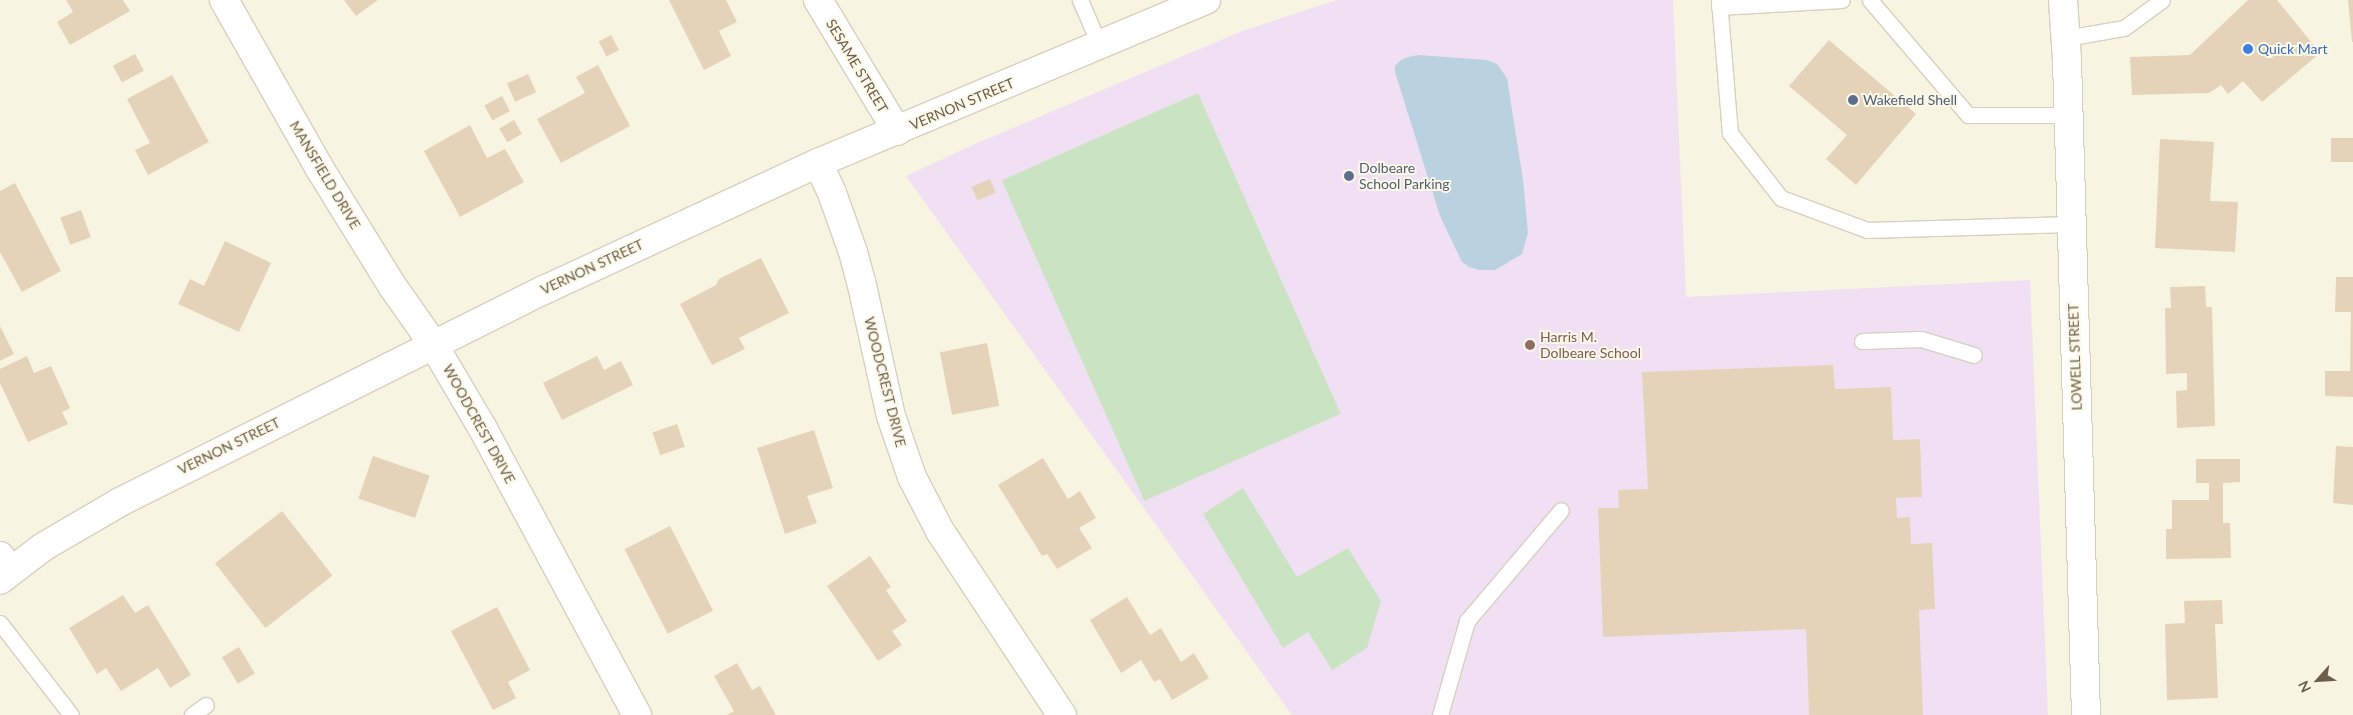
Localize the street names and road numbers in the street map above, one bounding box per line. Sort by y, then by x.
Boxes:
street label: SESAME STREET [822,16,892,116]
street label: VERNON STREET [907,74,1017,134]
street label: MANSFIELD DRIVE [286,118,364,232]
street label: VERNON STREET [538,236,646,298]
street label: LOWELL STREET [2065,303,2085,411]
street label: WOODCREST DRIVE [861,315,909,449]
street label: WOODCREST DRIVE [439,361,519,487]
street label: VERNON STREET [175,414,283,478]

